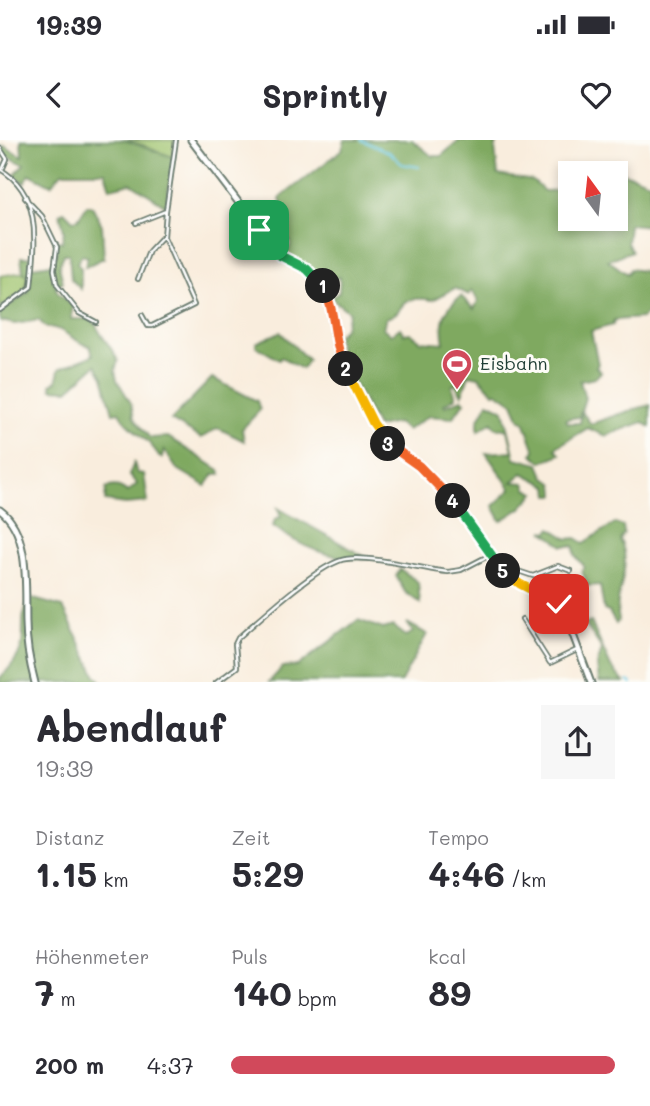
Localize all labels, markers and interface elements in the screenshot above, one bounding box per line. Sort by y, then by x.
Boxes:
text: 19:39 [35,8,102,42]
text: Sprintly [262,74,388,116]
icon: back [35,76,73,114]
icon: heart [577,76,615,114]
north arrow [558,161,628,231]
map controls [558,161,628,231]
pin [229,200,289,260]
icon: arrive [240,211,278,249]
pin: 1 [306,268,340,304]
text: 1 [318,273,327,298]
sports icon: Eisbahn [440,347,474,391]
place label: Eisbahn [480,351,547,375]
pin: 2 [328,352,364,386]
text: 2 [340,356,351,381]
pin: 3 [370,426,406,462]
text: 3 [382,431,393,456]
pin: 4 [435,484,470,518]
text: 4 [446,488,459,513]
pin: 5 [486,554,520,588]
text: 5 [497,558,508,583]
pin [529,574,589,634]
icon: check [540,585,578,623]
text: Abendlauf [35,702,226,752]
button: share [541,705,615,779]
text: 19:39 [35,753,93,783]
text: Distanz [35,825,104,850]
text: Zeit [232,825,270,850]
text: Tempo [428,825,489,850]
text: 1.15 [35,850,97,896]
text: 5:29 [232,850,304,896]
text: 4:46 [428,850,505,896]
text: km [97,867,129,892]
text: /km [505,867,546,892]
text: Höhenmeter [35,944,149,969]
text: Puls [232,944,268,969]
text: kcal [428,944,466,969]
text: 7 [35,969,55,1015]
text: 140 [232,969,292,1015]
text: 89 [428,969,471,1015]
text: m [55,986,76,1011]
text: bpm [292,986,337,1011]
text: 200 m [35,1050,104,1080]
text: 4:37 [147,1050,194,1080]

